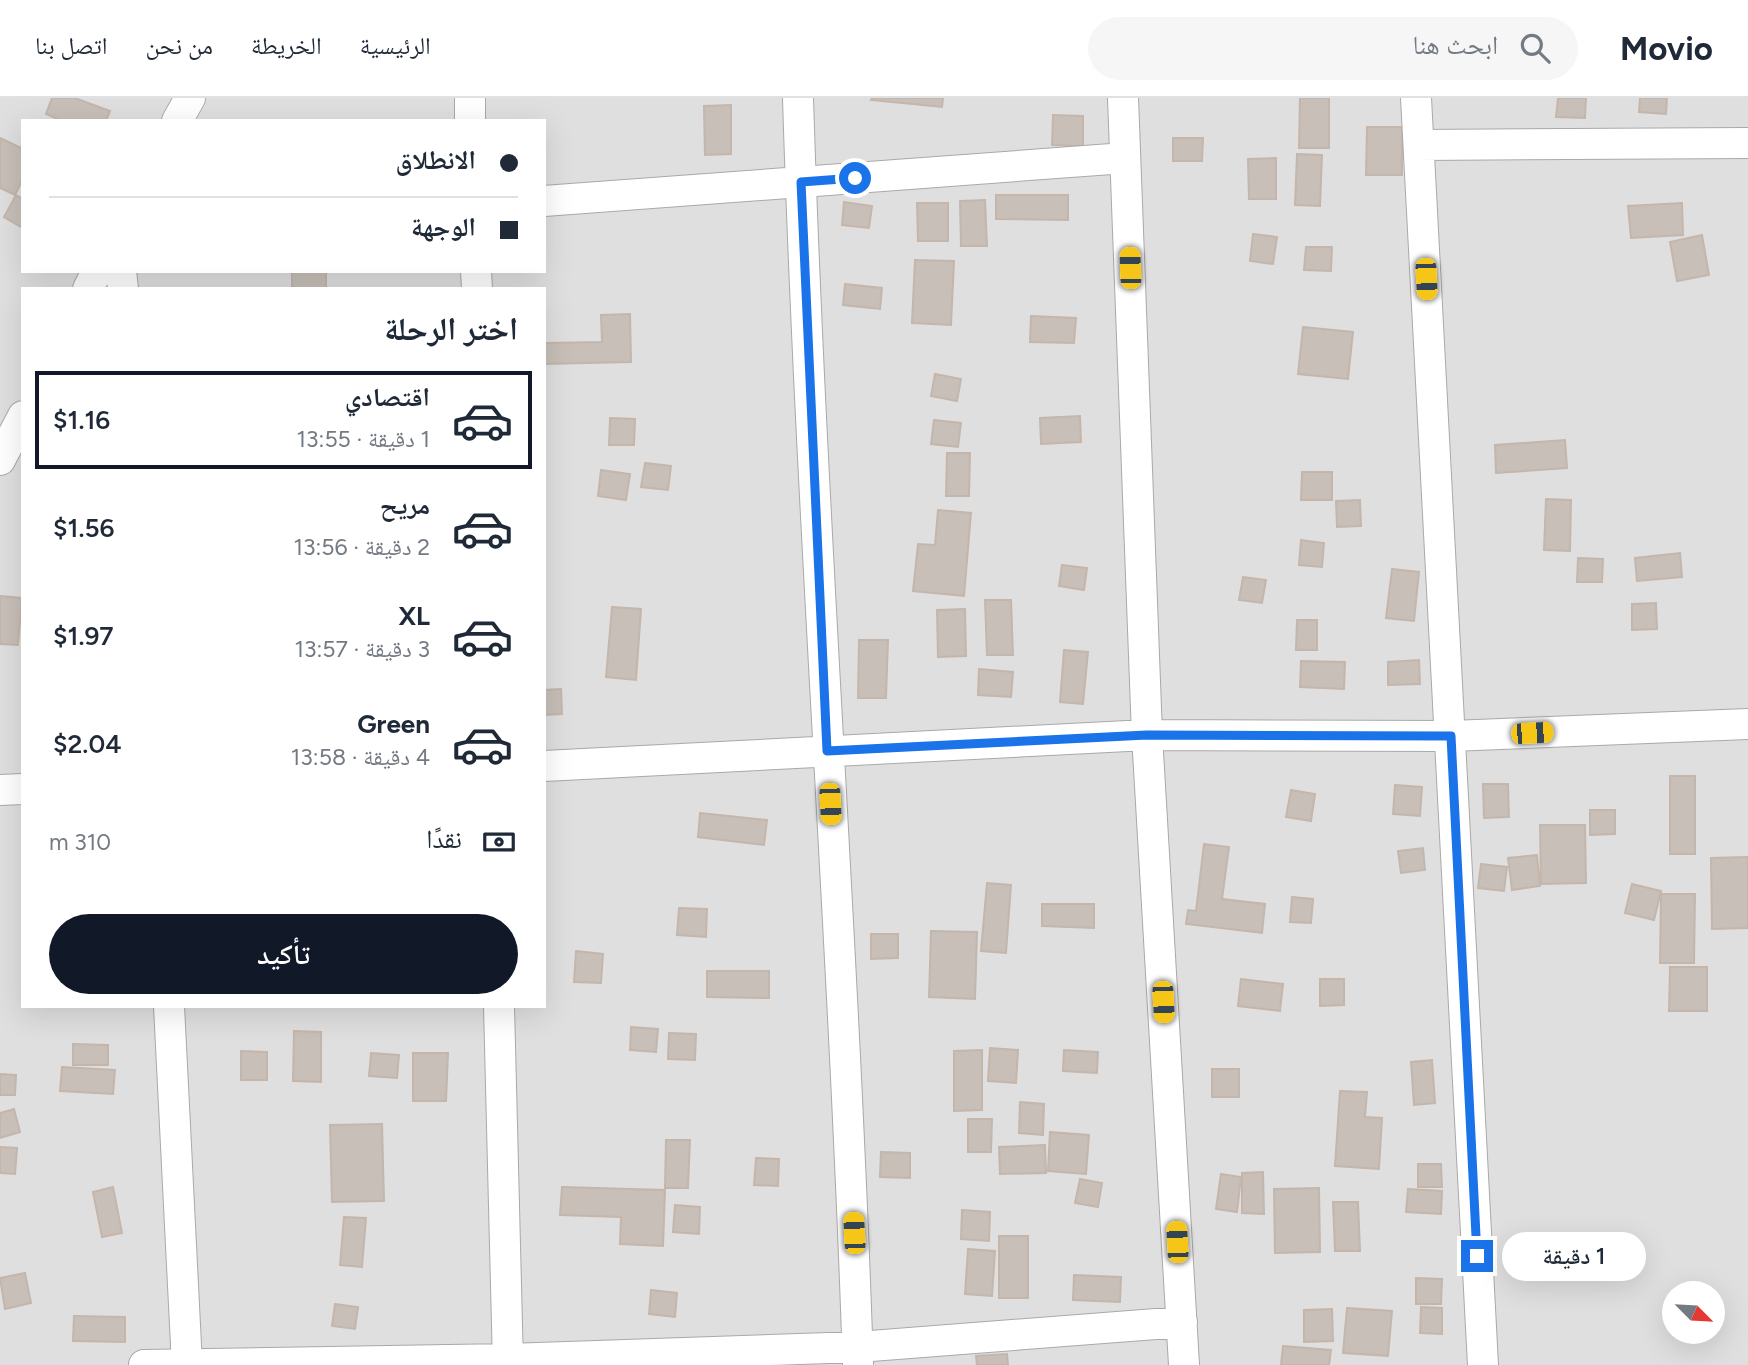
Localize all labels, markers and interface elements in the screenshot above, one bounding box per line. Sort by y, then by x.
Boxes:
search box [1088,17,1578,80]
text: ابحث هنا [1412,29,1498,61]
icon: search [1516,29,1554,67]
text: Movio [1620,29,1713,68]
text: اتصل بنا [35,31,107,60]
text: من نحن [145,31,213,60]
text: الخريطة [251,31,322,60]
text: الرئيسية [360,31,431,60]
text: الانطلاق [396,144,476,176]
route start [839,162,871,194]
text: الوجهة [411,211,476,243]
car [1119,247,1142,289]
car [1415,257,1438,301]
text: اختر الرحلة [384,310,518,348]
text: اقتصادي [345,381,430,413]
icon: car [451,389,514,452]
text: $1.16 [53,404,110,436]
text: 1 دقيقة · 13:55 [297,425,430,453]
text: مريح [380,489,430,521]
icon: car [451,497,514,560]
text: $1.56 [53,512,114,544]
text: 2 دقيقة · 13:56 [293,533,430,561]
text: XL [398,600,430,632]
icon: car [451,605,514,668]
text: $1.97 [53,620,114,652]
text: 3 دقيقة · 13:57 [294,635,430,663]
text: Green [357,708,430,740]
icon: car [451,713,514,776]
car [1511,721,1554,745]
text: $2.04 [53,728,121,760]
text: 4 دقيقة · 13:58 [291,743,430,771]
car [819,782,842,826]
text: نقدًا [426,823,462,855]
icon: cash [480,823,518,861]
text: 310 m [49,828,111,856]
button: تأكيد [49,914,518,994]
car [1152,980,1175,1024]
car [843,1211,866,1255]
car [1166,1220,1189,1264]
callout: 1 دقيقة [1502,1232,1645,1280]
route end [1461,1240,1493,1272]
text: 1 دقيقة [1543,1242,1605,1270]
north arrow [1662,1281,1726,1344]
map controls [1662,1281,1725,1344]

